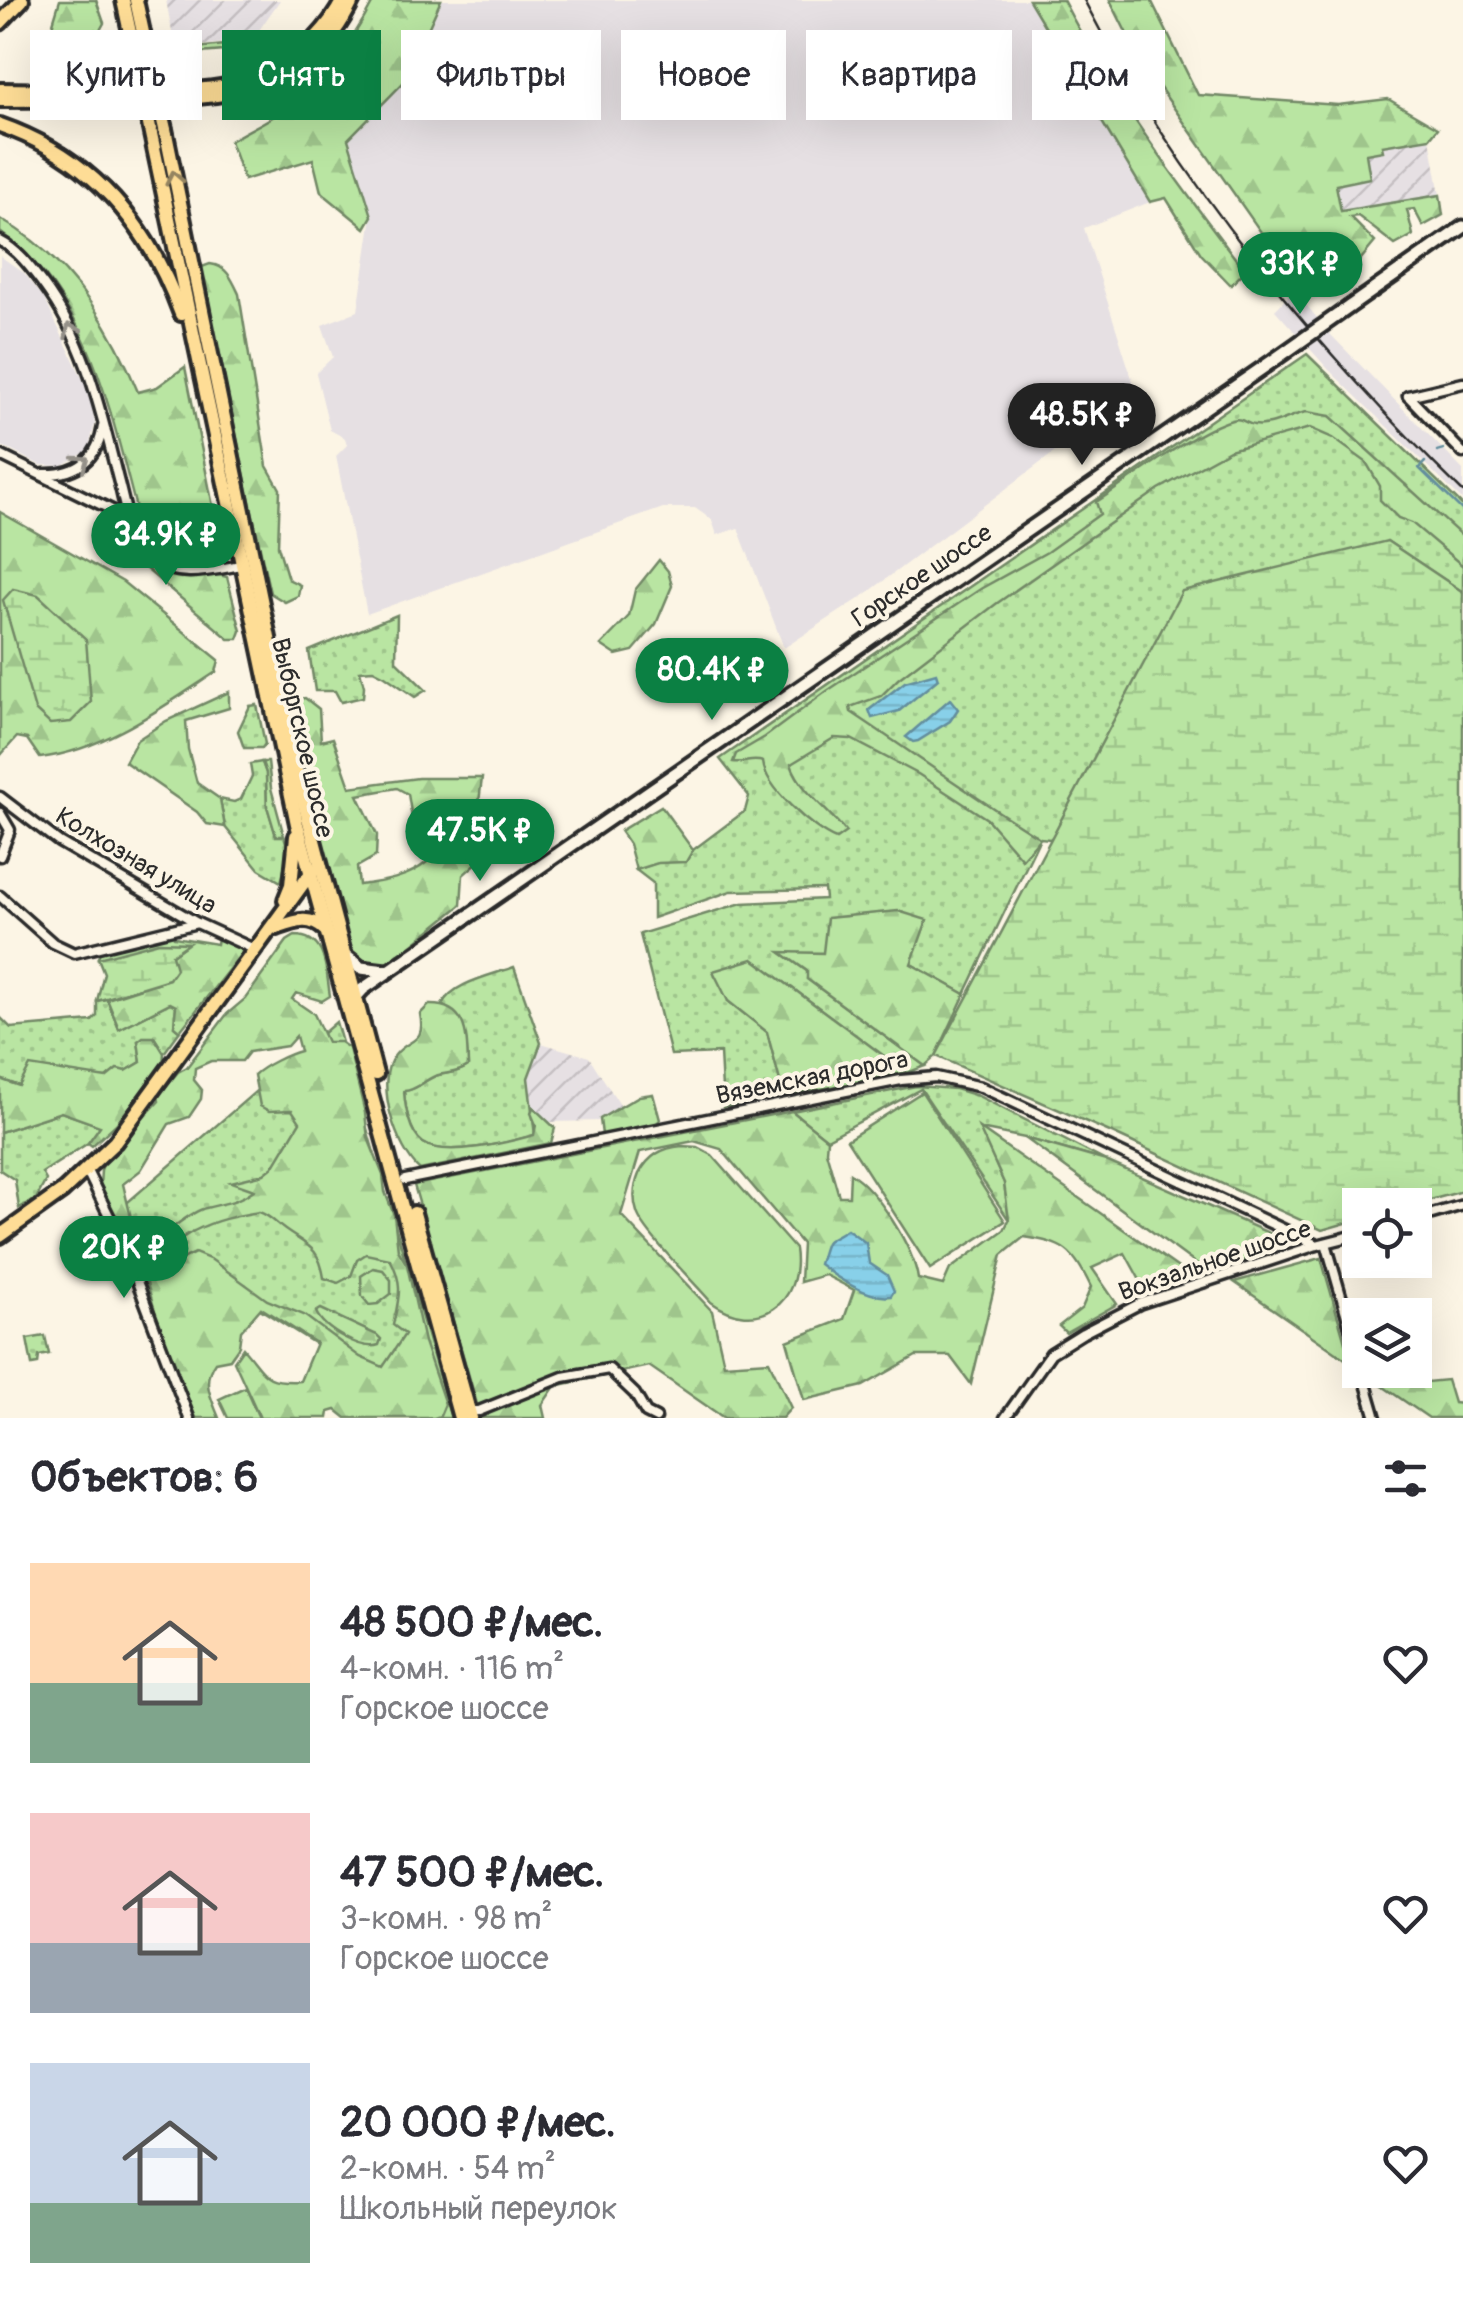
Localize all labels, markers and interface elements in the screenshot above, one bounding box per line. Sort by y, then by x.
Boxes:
chip: Купить [30,30,202,120]
chip: Снять [222,30,381,120]
chip: Фильтры [401,30,601,120]
chip: Новое [621,30,786,120]
chip: Квартира [806,30,1012,120]
chip: Дом [1032,30,1165,120]
one-way arrow [165,170,186,187]
pin: 33K ₽ [1230,232,1370,317]
text: 33K ₽ [1259,244,1341,284]
one-way arrow [64,322,84,340]
pin: 48.5K ₽ [990,383,1174,468]
text: 48.5K ₽ [1030,395,1134,435]
one-way arrow [71,456,89,474]
pin: 34.9K ₽ [74,503,258,588]
text: 34.9K ₽ [113,515,219,555]
street label: Горское шоссе [846,517,999,634]
street label: Выборгское шоссе [264,635,340,842]
pin: 80.4K ₽ [620,638,804,723]
text: 80.4K ₽ [658,650,767,690]
pin: 47.5K ₽ [388,799,572,884]
street label: Колхозная улица [50,801,222,921]
text: 47.5K ₽ [427,811,533,851]
street label: Вяземская дорога [713,1044,911,1112]
map controls [1342,1188,1432,1388]
button: locate [1342,1188,1432,1278]
street label: Вокзальное шоссе [1115,1213,1316,1308]
pin: 20K ₽ [54,1216,194,1301]
text: 20K ₽ [81,1228,167,1268]
button: layers [1342,1298,1432,1388]
icon: filters [1378,1451,1433,1506]
text: Объектов: 6 [30,1452,258,1504]
text: 48 500 ₽/мес. [340,1597,603,1649]
icon: home [110,1603,230,1723]
icon: heart [1378,1636,1433,1691]
text: 4-комн. · 116 m² [340,1649,564,1689]
text: Горское шоссе [340,1689,548,1729]
text: 47 500 ₽/мес. [340,1847,604,1899]
icon: home [110,1853,230,1973]
icon: heart [1378,1886,1433,1941]
text: 3-комн. · 98 m² [340,1899,552,1939]
text: Горское шоссе [340,1939,548,1979]
text: 20 000 ₽/мес. [340,2097,616,2149]
icon: home [110,2103,230,2223]
icon: heart [1378,2136,1433,2191]
text: 2-комн. · 54 m² [340,2149,556,2189]
text: Школьный переулок [340,2189,617,2229]

